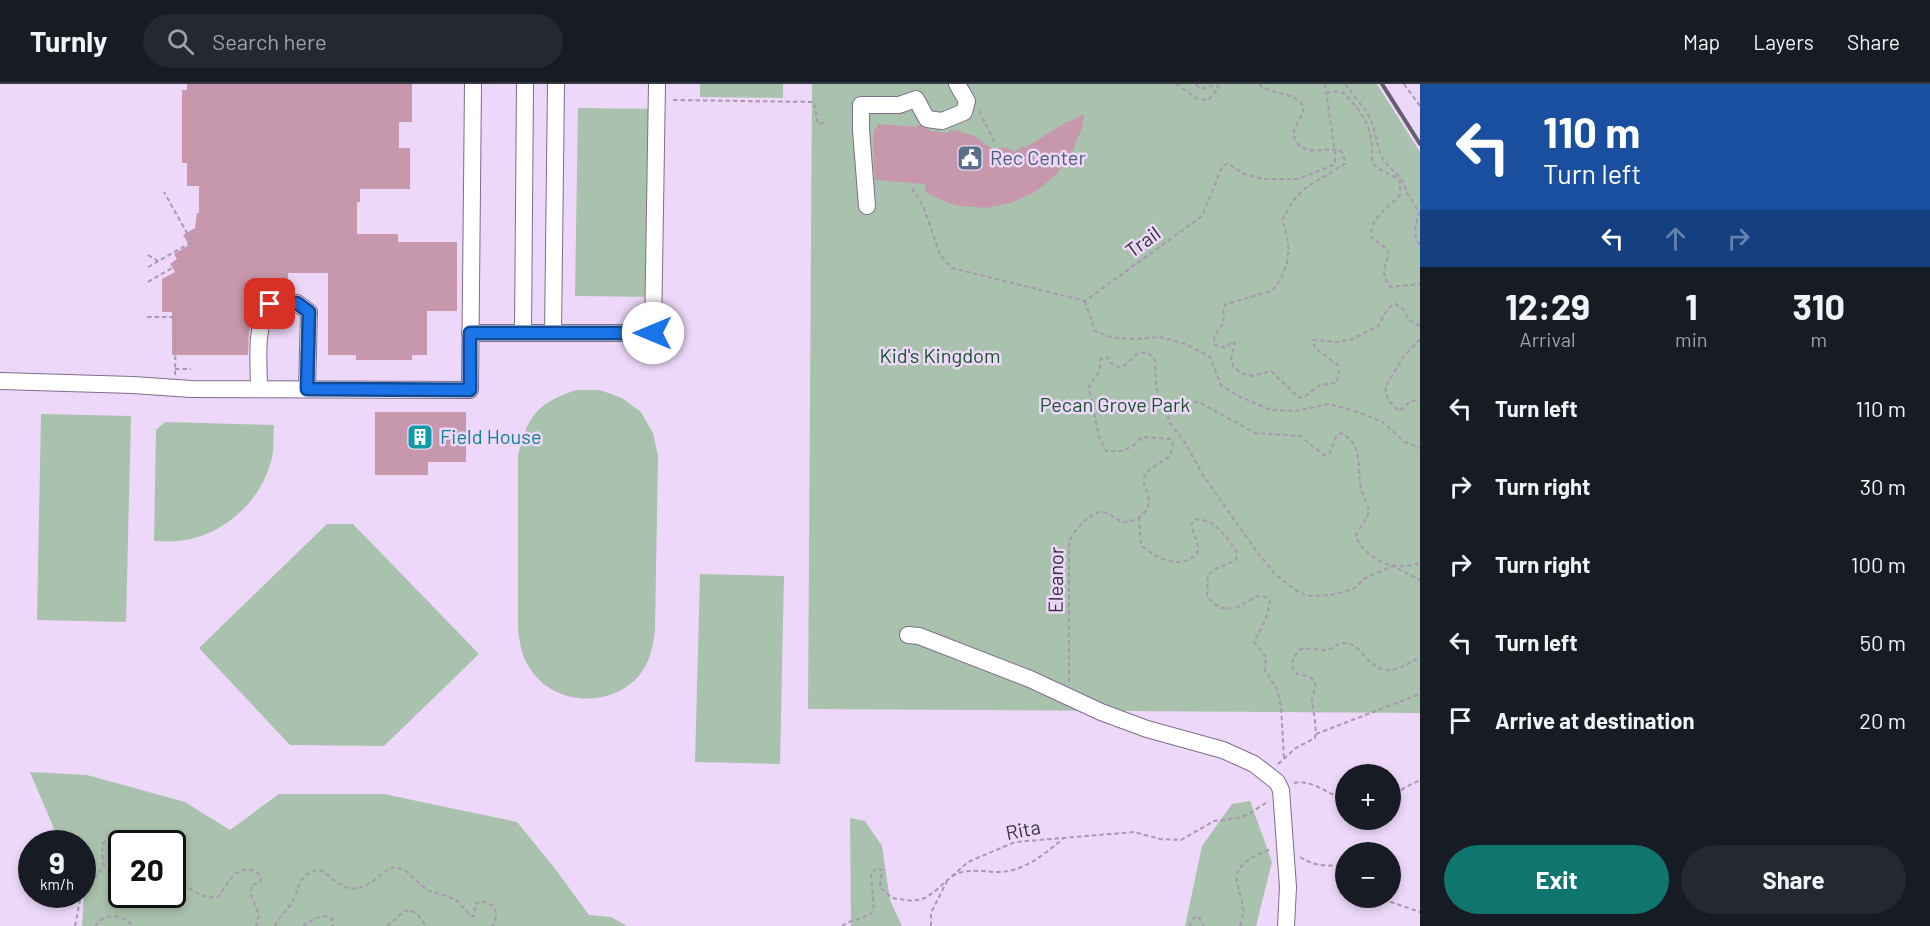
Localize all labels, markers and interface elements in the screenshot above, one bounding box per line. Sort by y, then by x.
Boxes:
search box [143,14,563,68]
text: Turnly [30,24,107,58]
icon: search [164,25,197,58]
text: Search here [212,28,327,54]
text: Map [1683,29,1720,54]
text: Layers [1753,29,1814,54]
text: Share [1847,29,1900,54]
text: 110 m [1543,106,1640,156]
icon: left [1444,108,1522,186]
public building icon: Rec Center [955,143,985,173]
place label: Rec Center [990,145,1086,169]
text: Turn left [1543,157,1641,189]
street label: Trail [1120,220,1165,262]
icon: left [1596,222,1629,255]
icon: ahead [1659,222,1692,255]
icon: right [1722,222,1755,255]
pin [244,278,295,329]
text: 12:29 [1505,284,1590,327]
text: 1 [1685,284,1698,327]
text: 310 [1792,284,1845,327]
icon: arrive [253,287,286,320]
position arrow [621,301,685,365]
text: Arrival [1520,327,1576,351]
text: min [1675,327,1708,351]
text: m [1810,327,1827,351]
park label: Kid's Kingdom [879,343,1001,367]
park label: Pecan Grove Park [1040,392,1190,416]
icon: left [1444,392,1477,425]
text: Turn left [1495,395,1578,421]
text: 110 m [1856,395,1906,421]
building icon: Field House [405,422,435,452]
place label: Field House [440,424,542,448]
icon: right [1444,470,1477,503]
text: Turn right [1495,473,1590,499]
text: 30 m [1860,473,1906,499]
street label: Eleanor [1042,547,1068,613]
icon: right [1444,548,1477,581]
text: Turn right [1495,551,1590,577]
text: 100 m [1851,551,1906,577]
icon: left [1444,626,1477,659]
text: Turn left [1495,629,1578,655]
text: 50 m [1860,629,1906,655]
icon: arrive [1444,704,1477,737]
text: Arrive at destination [1495,707,1694,733]
text: 20 m [1859,707,1906,733]
map controls [1335,764,1401,908]
button: + [1335,764,1401,830]
street label: Rita [1003,814,1042,844]
speed limit sign: 20 [108,830,186,908]
button: − [1335,842,1401,908]
text: 9 [49,844,65,880]
button: Exit [1444,845,1669,914]
button: Share [1681,845,1906,914]
text: km/h [40,875,74,893]

